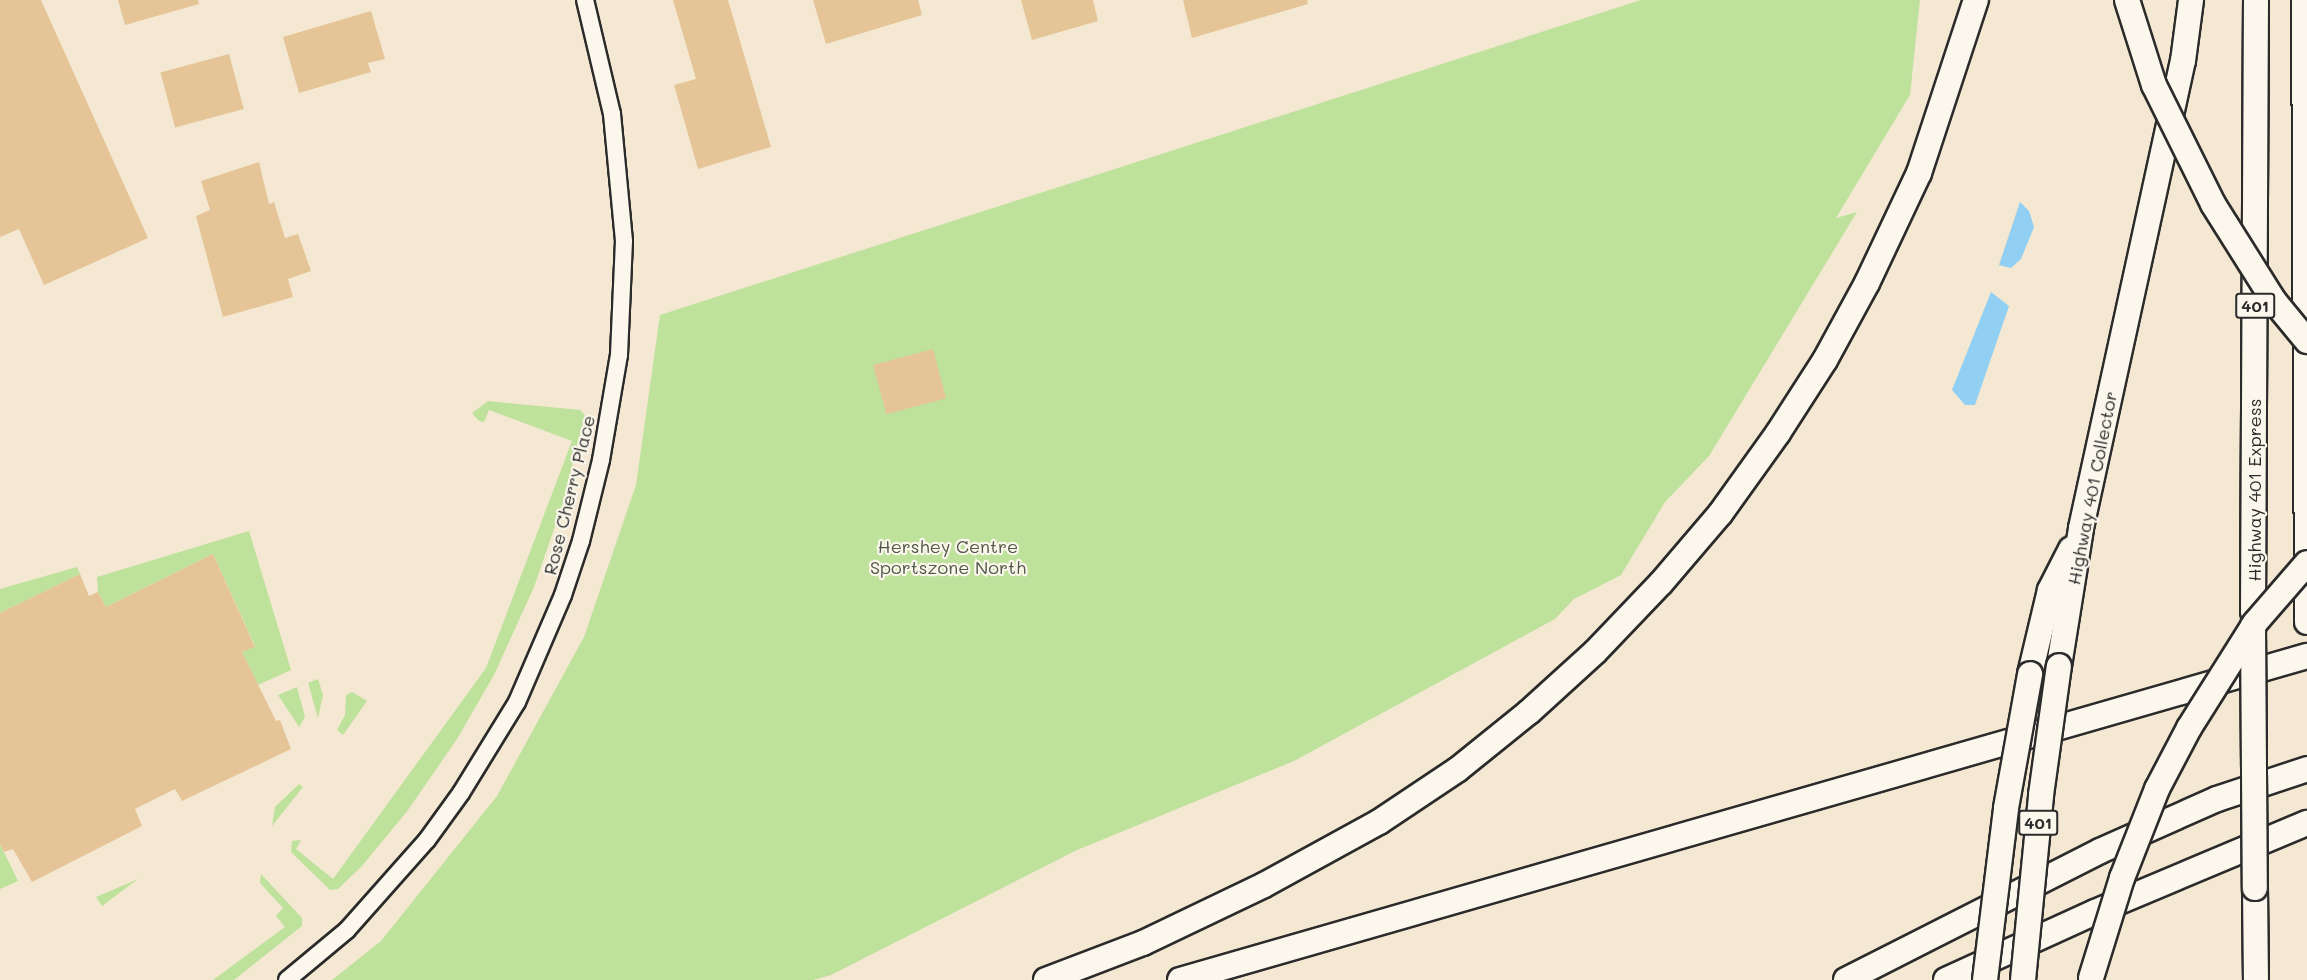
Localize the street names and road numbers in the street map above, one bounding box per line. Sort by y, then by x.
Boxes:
road number: 401 [2234,293,2276,319]
street label: Highway 401 Collector [2063,389,2121,587]
street label: Highway 401 Express [2243,398,2265,582]
street label: Rose Cherry Place [539,413,599,577]
road number: 401 [2017,810,2059,836]

